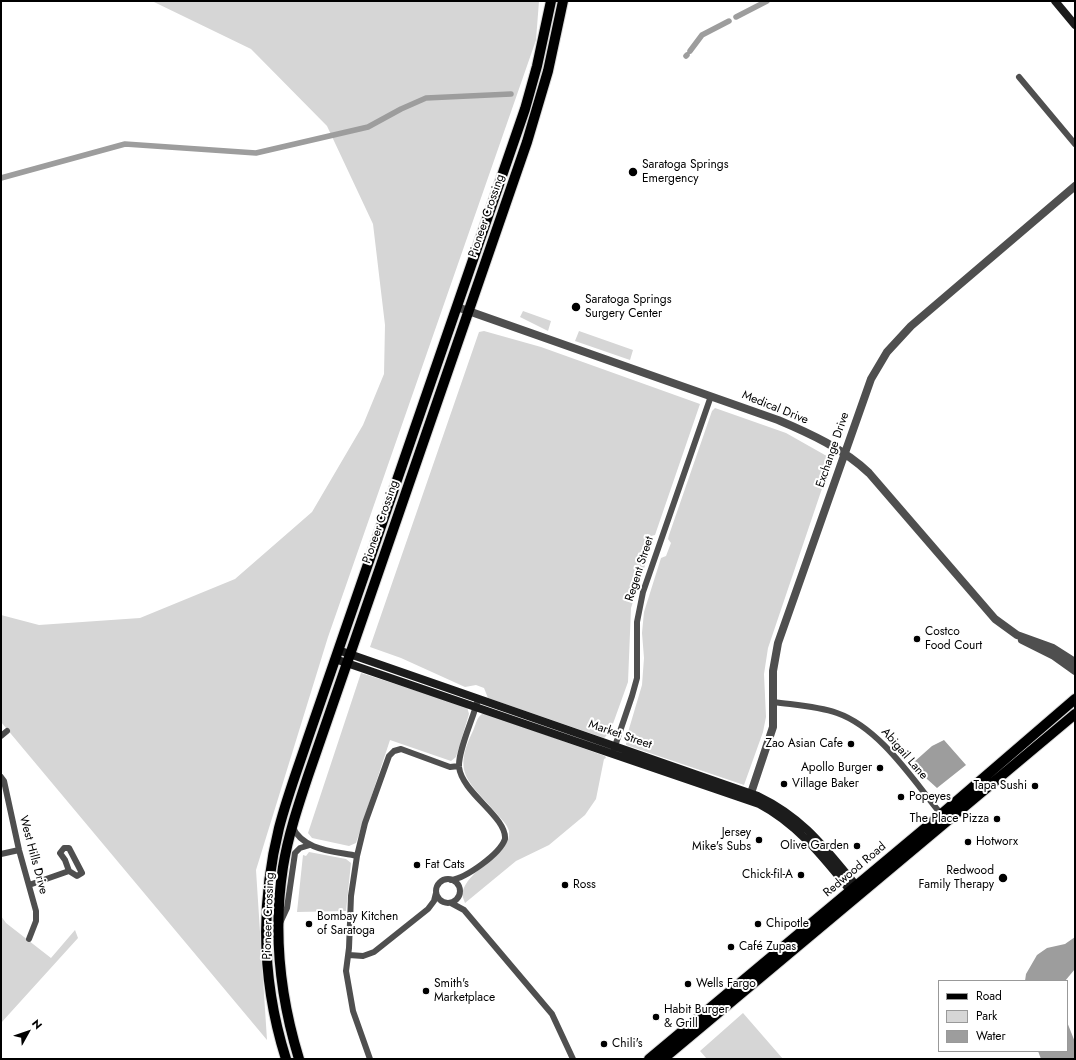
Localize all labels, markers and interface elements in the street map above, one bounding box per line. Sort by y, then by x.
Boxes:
place label: Saratoga Springs Emergency [642,158,729,186]
marker: Saratoga Springs Emergency [627,166,639,178]
street label: Pioneer Crossing [466,172,508,260]
place label: Saratoga Springs Surgery Center [585,293,672,321]
marker: Saratoga Springs Surgery Center [570,301,582,313]
street label: Medical Drive [740,388,810,428]
street label: Exchange Drive [813,410,853,490]
street label: Pioneer Crossing [360,478,402,566]
street label: Regent Street [623,535,657,603]
place label: Costco Food Court [925,625,982,653]
marker: Costco Food Court [912,634,922,644]
street label: Market Street [586,717,654,753]
street label: Abigail Lane [878,725,930,783]
place label: Zao Asian Cafe [765,737,843,751]
marker: Zao Asian Cafe [846,739,856,749]
place label: Apollo Burger [801,761,872,775]
marker: Apollo Burger [875,763,885,773]
place label: Village Baker [792,777,859,791]
marker: Village Baker [779,779,789,789]
place label: Tapa Sushi [974,779,1027,793]
marker: Tapa Sushi [1030,781,1040,791]
place label: Popeyes [909,790,951,804]
marker: Popeyes [896,792,906,802]
place label: The Place Pizza [910,812,989,826]
street label: West Hills Drive [16,814,50,896]
marker: The Place Pizza [992,814,1002,824]
place label: Jersey Mike's Subs [692,826,751,854]
marker: Jersey Mike's Subs [754,835,764,845]
place label: Hotworx [976,835,1018,849]
marker: Hotworx [963,837,973,847]
place label: Olive Garden [780,839,849,853]
street label: Redwood Road [821,840,889,900]
marker: Olive Garden [852,841,862,851]
place label: Fat Cats [425,858,465,872]
marker: Fat Cats [412,860,422,870]
place label: Redwood Family Therapy [919,864,994,892]
place label: Chick-fil-A [742,868,793,882]
marker: Chick-fil-A [796,870,806,880]
street label: Pioneer Crossing [260,872,278,960]
marker: Redwood Family Therapy [997,872,1009,884]
place label: Ross [573,878,596,892]
marker: Ross [560,880,570,890]
place label: Bombay Kitchen of Saratoga [317,910,398,938]
place label: Chipotle [766,917,809,931]
marker: Bombay Kitchen of Saratoga [304,919,314,929]
marker: Chipotle [753,919,763,929]
place label: Café Zupas [739,940,796,954]
marker: Café Zupas [726,942,736,952]
place label: Smith's Marketplace [434,977,495,1005]
place label: Wells Fargo [696,977,756,991]
marker: Wells Fargo [683,979,693,989]
legend [938,980,1068,1052]
marker: Smith's Marketplace [421,986,431,996]
text: Road [976,987,1002,1005]
place label: Habit Burger & Grill [664,1003,729,1031]
text: Park [976,1007,997,1025]
north arrow [8,1012,48,1052]
marker: Habit Burger & Grill [651,1012,661,1022]
text: N [28,1016,46,1033]
text: Water [976,1027,1006,1045]
place label: Chili's [612,1037,643,1051]
marker: Chili's [599,1039,609,1049]

